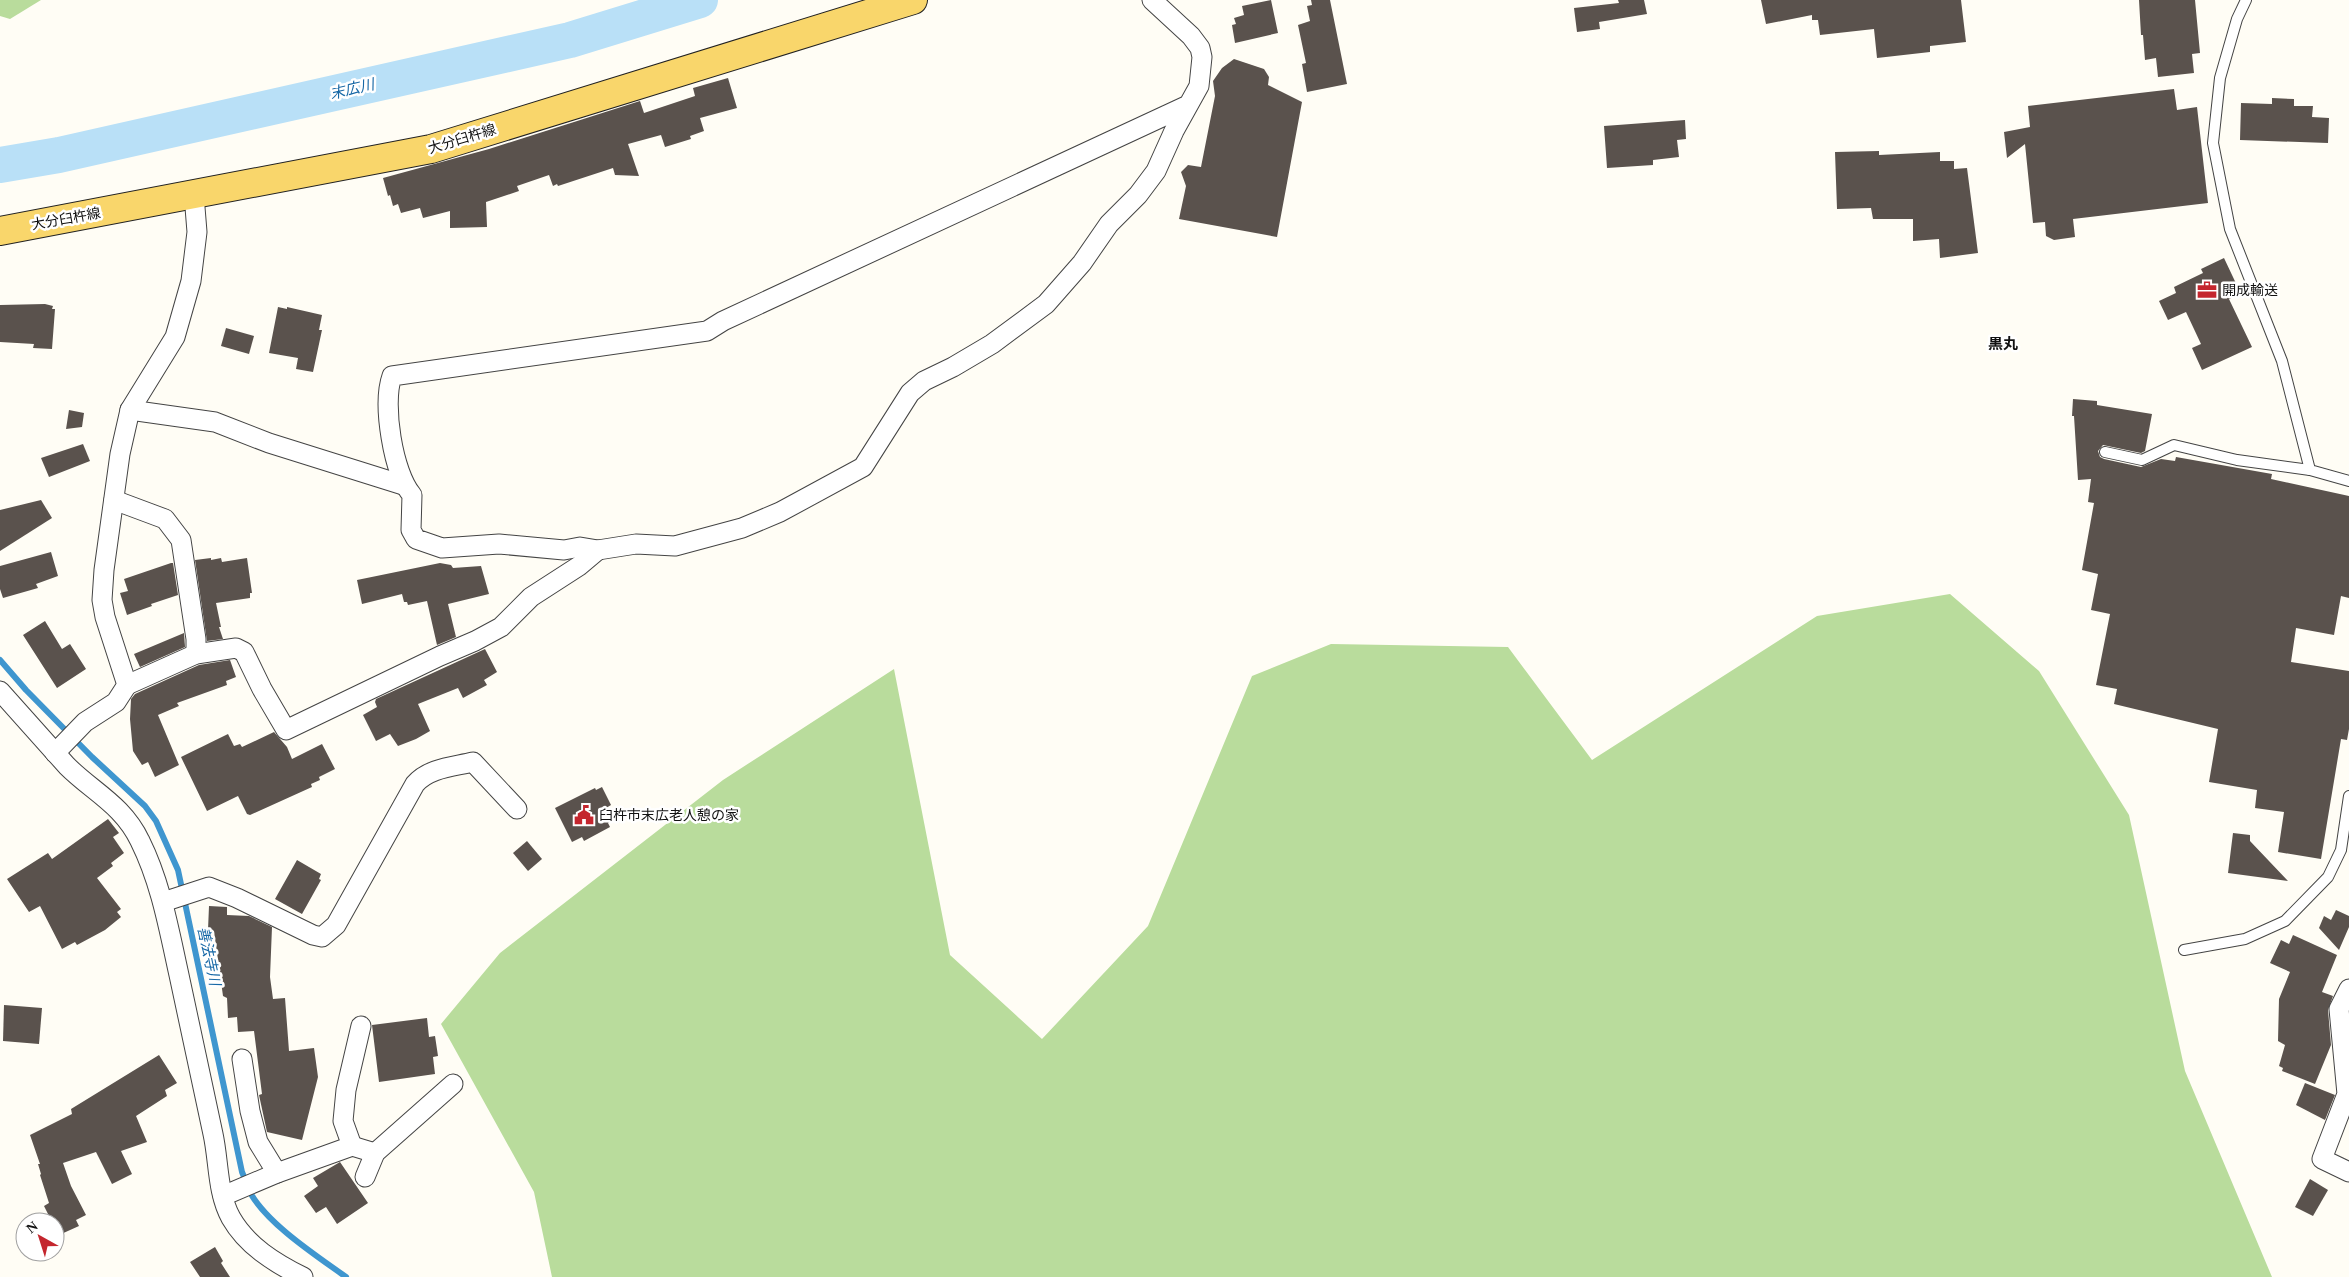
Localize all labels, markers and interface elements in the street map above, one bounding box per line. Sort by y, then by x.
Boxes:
water label: 末広川 [328,76,378,102]
street label: 大分臼杵線 [426,122,498,156]
street label: 大分臼杵線 [30,206,102,232]
office icon: 開成輸送 [2196,279,2218,301]
place label: 開成輸送 [2222,282,2278,298]
district label: 黒丸 [1988,336,2018,352]
public building icon: 臼杵市末広老人憩の家 [573,804,595,826]
place label: 臼杵市末広老人憩の家 [599,808,739,823]
water label: 善法寺川 [195,925,223,989]
north arrow [15,1212,65,1262]
text: N [23,1218,41,1236]

